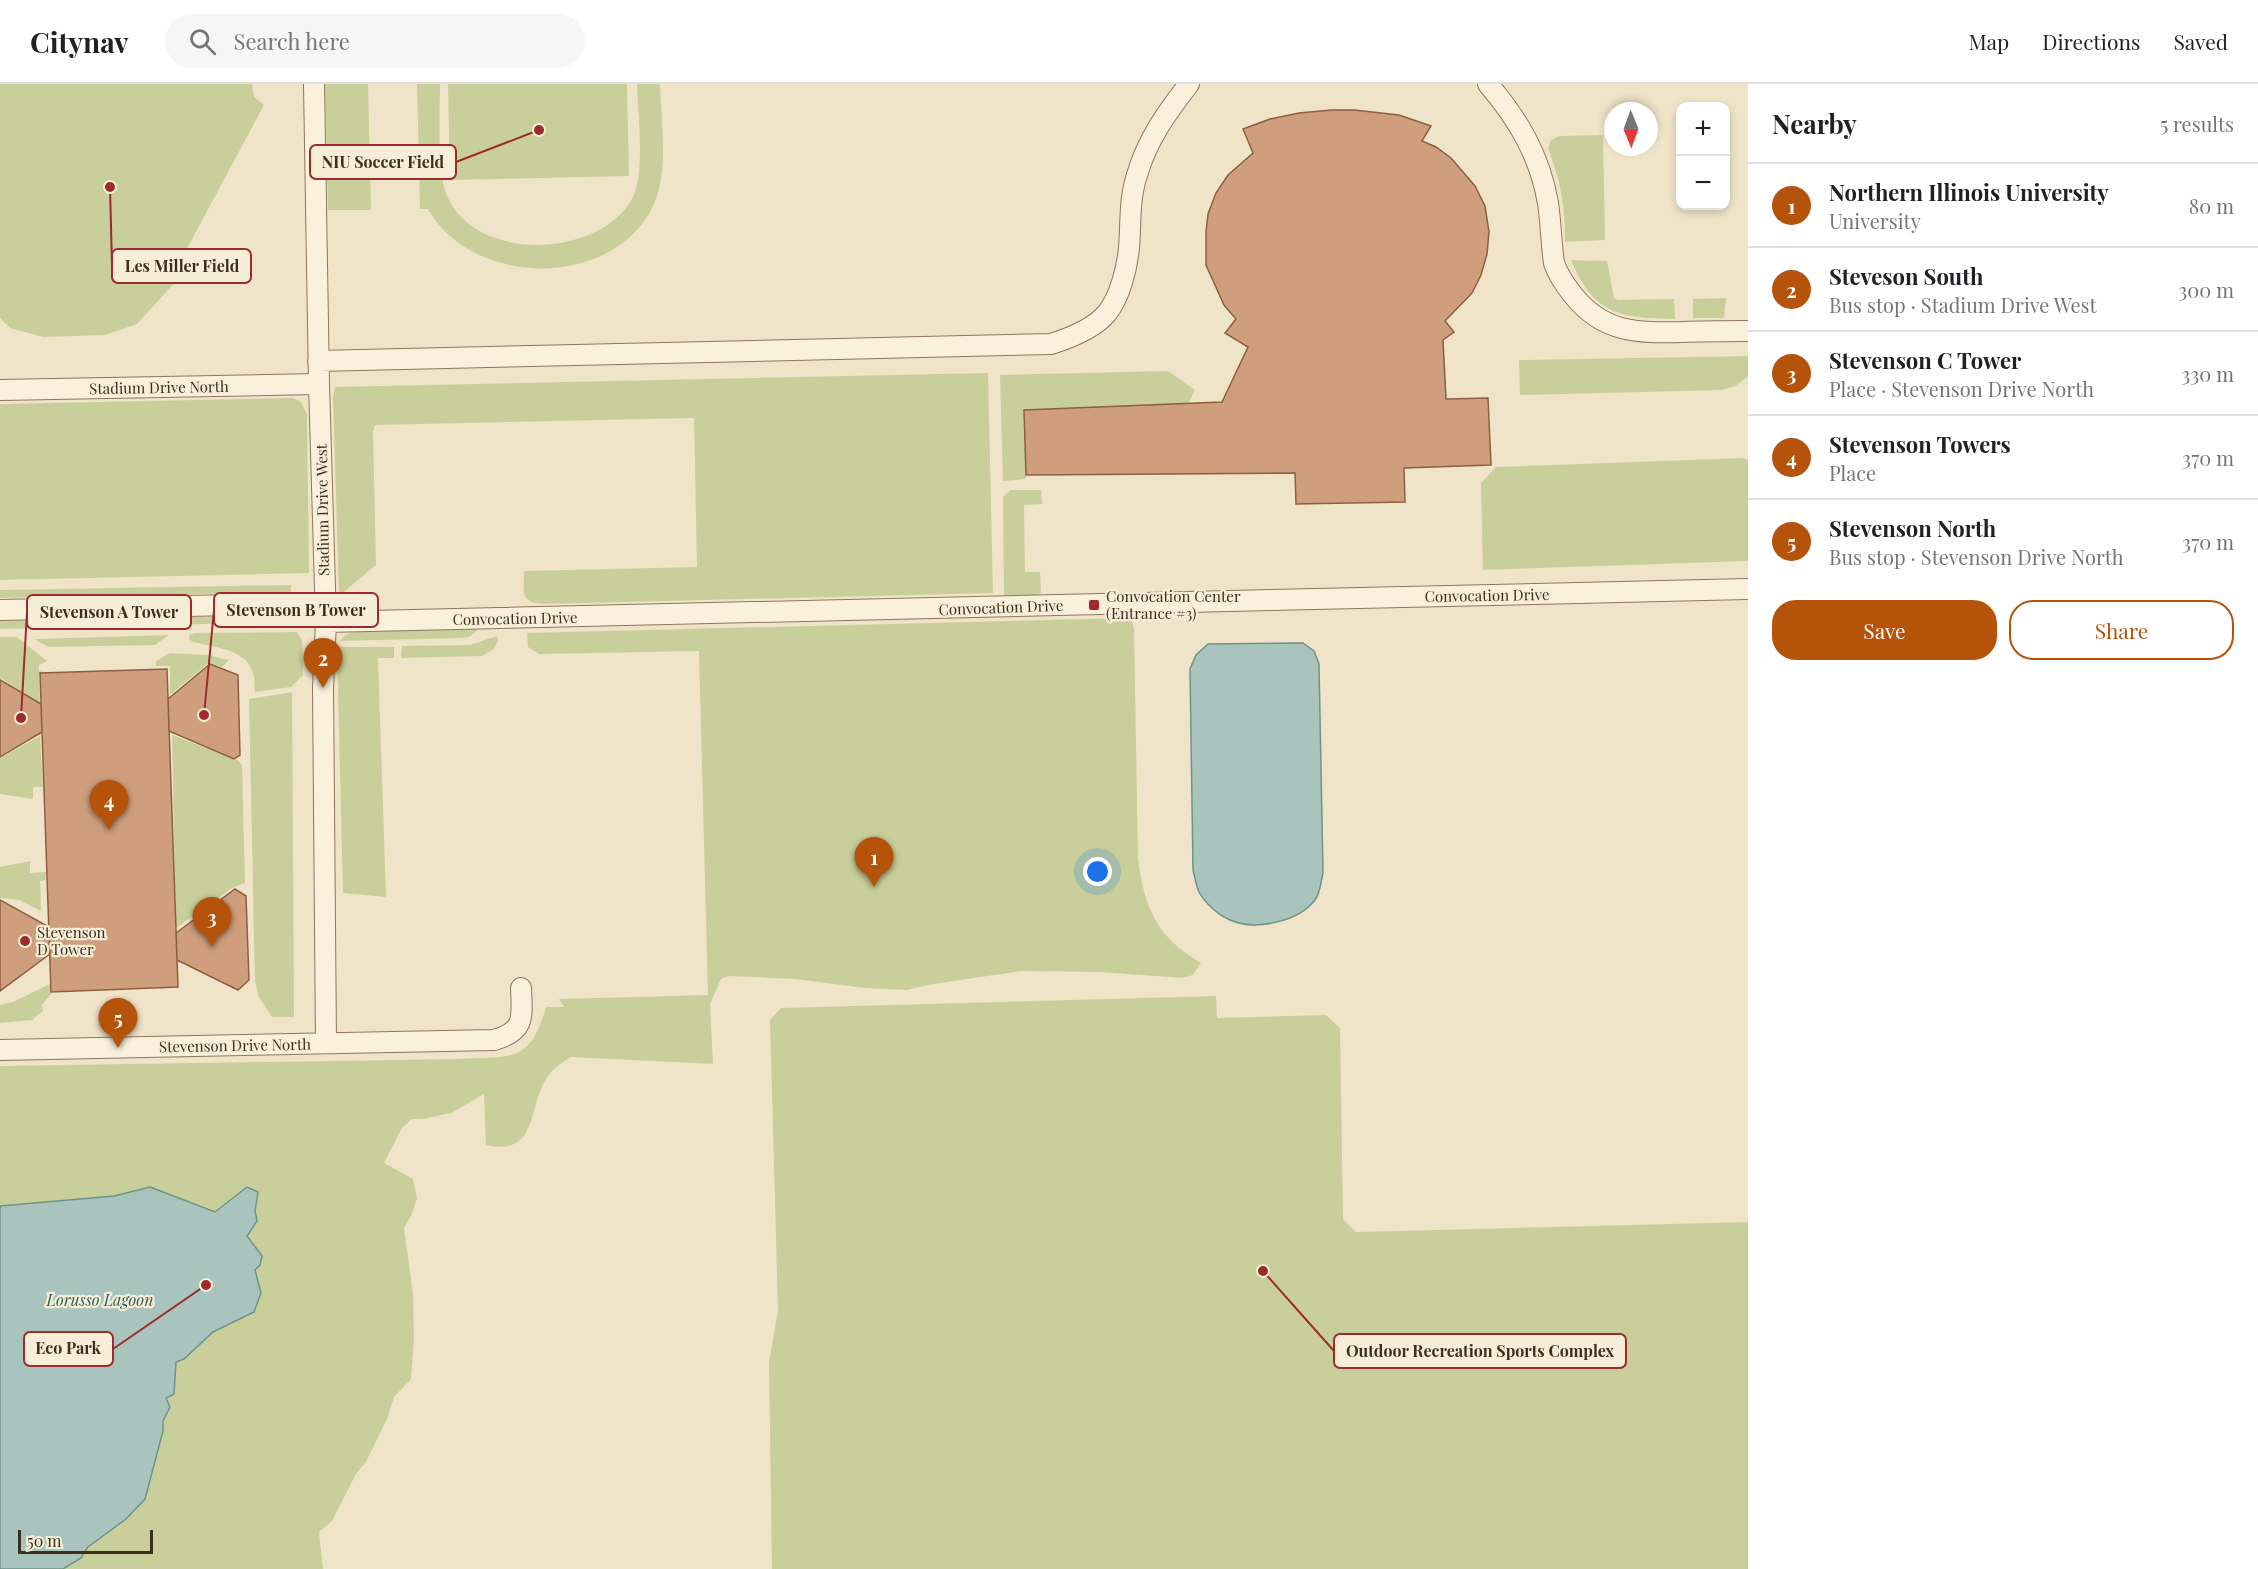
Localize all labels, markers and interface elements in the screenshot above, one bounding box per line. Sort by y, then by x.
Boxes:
search box [165,14,585,68]
text: Citynav [30,23,129,60]
icon: search [186,25,219,58]
text: Search here [234,26,350,56]
text: Map [1968,27,2009,55]
text: Directions [2042,27,2140,55]
text: Saved [2173,27,2228,55]
north arrow [1604,102,1658,156]
map controls [1676,102,1730,210]
button: + [1676,102,1730,156]
text: Nearby [1772,106,1857,141]
text: 5 results [2160,110,2234,137]
callout: NIU Soccer Field [310,145,456,179]
text: NIU Soccer Field [322,151,445,172]
button: − [1676,156,1730,210]
text: Northern Illinois University [1829,177,2109,207]
text: 1 [1788,192,1795,219]
text: 80 m [2189,192,2234,219]
text: University [1829,207,1921,234]
callout: Les Miller Field [112,249,251,283]
text: Les Miller Field [125,255,240,276]
text: Steveson South [1829,261,1983,291]
text: 2 [1786,276,1797,303]
text: 300 m [2178,276,2234,303]
text: Bus stop · Stadium Drive West [1829,291,2097,318]
text: Stevenson C Tower [1829,345,2021,375]
text: 3 [1787,360,1796,387]
text: 330 m [2181,360,2234,387]
text: Place · Stevenson Drive North [1829,375,2094,402]
street label: Stadium Drive North [89,376,229,398]
text: Stevenson Towers [1829,429,2011,459]
street label: Stadium Drive West [311,443,333,576]
text: 4 [1786,444,1797,471]
text: 370 m [2182,444,2234,471]
text: Place [1829,459,1876,486]
text: Stevenson North [1829,513,1996,543]
text: 5 [1787,528,1796,555]
text: 370 m [2182,528,2234,555]
text: Bus stop · Stevenson Drive North [1829,543,2124,570]
street label: Convocation Drive [1424,584,1550,606]
place label: Convocation Center (Entrance #3) [1106,586,1241,623]
callout: Stevenson B Tower [214,593,378,627]
callout: Stevenson A Tower [27,595,191,629]
street label: Convocation Drive [938,595,1064,619]
marker: Convocation Center (Entrance #3) [1087,598,1101,612]
text: Stevenson B Tower [226,599,366,620]
button: Save [1772,600,1997,660]
button: Share [2009,600,2234,660]
text: Stevenson A Tower [40,601,179,622]
street label: Convocation Drive [452,607,578,629]
pin: 2 [304,638,342,688]
pin: 4 [90,780,128,830]
pin: 1 [854,838,894,887]
your location [1083,857,1112,886]
pin: 3 [192,898,232,947]
place label: Stevenson D Tower [37,922,106,959]
marker: Stevenson D Tower [18,934,32,948]
pin: 5 [98,998,138,1048]
street label: Stevenson Drive North [159,1034,311,1056]
water label: Lorusso Lagoon [46,1289,153,1310]
callout: Eco Park [24,1332,113,1366]
callout: Outdoor Recreation Sports Complex [1334,1334,1626,1368]
text: Eco Park [35,1337,101,1358]
text: Outdoor Recreation Sports Complex [1346,1340,1615,1361]
scale bar [18,1527,153,1554]
text: 50 m [27,1530,61,1551]

